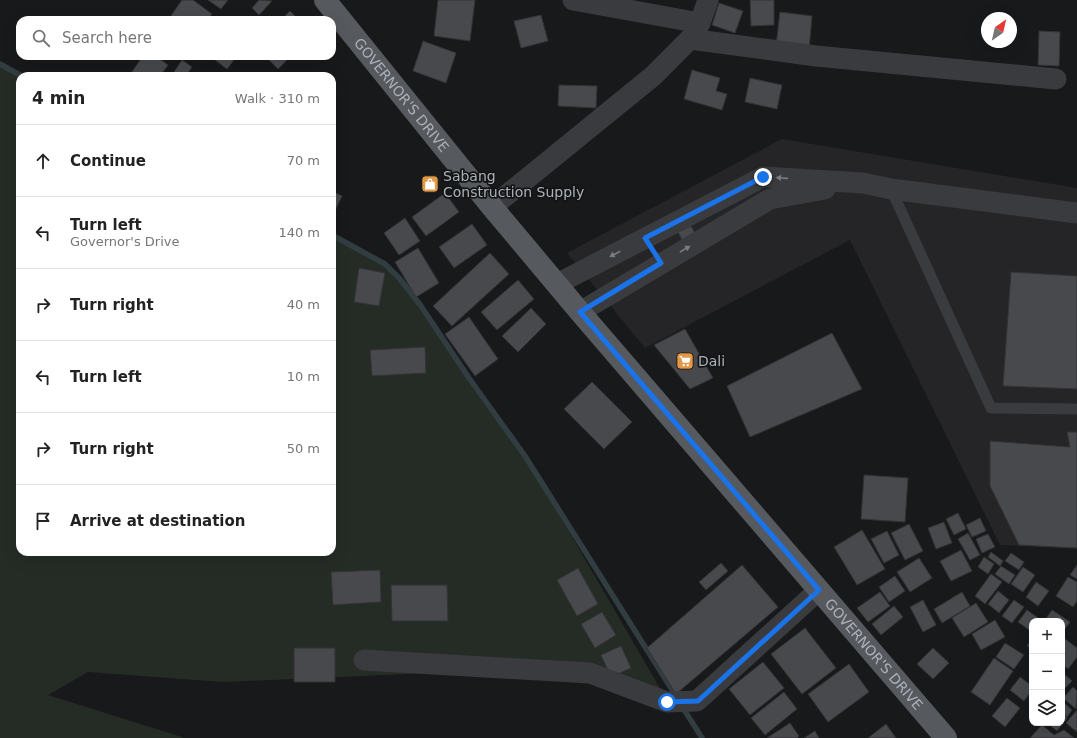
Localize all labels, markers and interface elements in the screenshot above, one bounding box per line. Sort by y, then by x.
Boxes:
north arrow [981,12,1017,48]
search box [16,16,336,60]
icon: search [30,27,52,49]
text: Search here [62,29,152,47]
street label: GOVERNOR'S DRIVE [351,35,452,155]
text: 4 min [32,88,85,108]
text: Walk · 310 m [235,91,320,106]
icon: ahead [32,150,54,172]
text: Continue [70,152,146,170]
text: 70 m [287,153,320,168]
place label: Sabang Construction Supply [443,168,584,200]
route end [754,168,772,186]
shop icon: Sabang Construction Supply [420,174,440,194]
one-way arrow [776,175,788,182]
text: Turn left [70,216,142,234]
icon: left [32,222,54,244]
text: 140 m [278,225,320,240]
text: Governor's Drive [70,234,180,249]
one-way arrow [679,245,691,252]
one-way arrow [609,250,621,257]
icon: right [32,294,54,316]
text: Turn right [70,296,154,314]
text: 40 m [287,297,320,312]
supermarket icon: Dali [675,351,695,371]
place label: Dali [698,353,725,369]
icon: left [32,366,54,388]
text: Turn left [70,368,142,386]
text: 10 m [287,369,320,384]
icon: right [32,438,54,460]
text: Turn right [70,440,154,458]
text: 50 m [287,441,320,456]
icon: arrive [32,510,54,532]
text: Arrive at destination [70,512,245,530]
street label: GOVERNOR'S DRIVE [822,595,926,713]
map controls [1029,618,1065,726]
button: + [1029,618,1065,654]
button: − [1029,654,1065,690]
button: layers [1029,690,1065,726]
route start [658,693,676,711]

